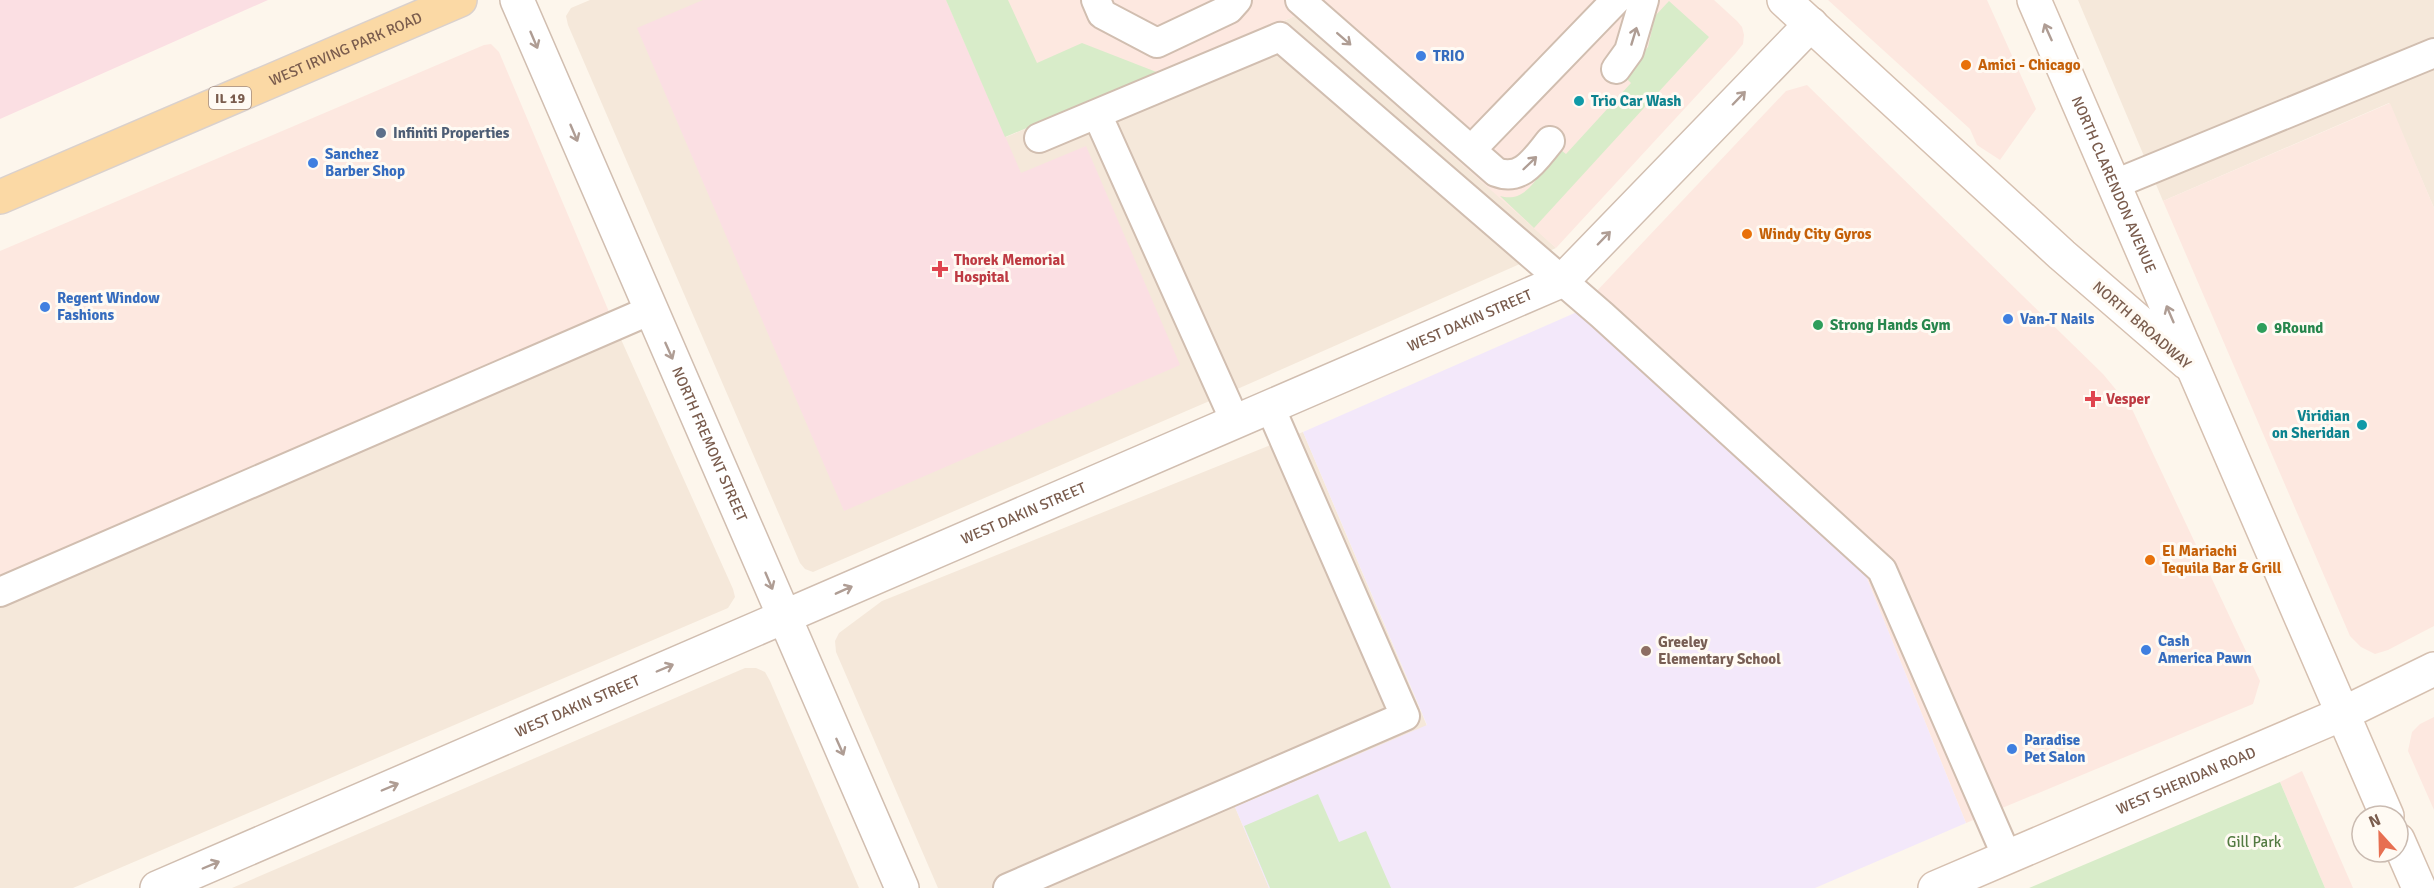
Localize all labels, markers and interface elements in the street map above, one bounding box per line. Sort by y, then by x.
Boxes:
street label: WEST IRVING PARK ROAD [266,8,425,90]
one-way arrow [2042,23,2053,41]
one-way arrow [1629,27,1640,46]
one-way arrow [529,30,540,49]
one-way arrow [1336,32,1351,46]
place label: TRIO [1433,47,1465,65]
marker: TRIO [1414,49,1428,63]
place label: Amici - Chicago [1978,56,2081,74]
marker: Amici - Chicago [1959,58,1973,72]
road number: IL 19 [209,87,251,109]
one-way arrow [1732,90,1747,105]
place label: Trio Car Wash [1591,92,1681,110]
street label: NORTH CLARENDON AVENUE [2068,93,2160,276]
marker: Trio Car Wash [1572,94,1586,108]
place label: Infiniti Properties [393,124,510,142]
one-way arrow [569,124,581,142]
marker: Infiniti Properties [374,126,388,140]
place label: Sanchez Barber Shop [325,145,405,180]
marker: Sanchez Barber Shop [306,156,320,170]
one-way arrow [1523,156,1538,171]
place label: Windy City Gyros [1759,225,1872,243]
marker: Windy City Gyros [1740,227,1754,241]
one-way arrow [1596,230,1611,245]
place label: Thorek Memorial Hospital [954,251,1065,286]
marker: Thorek Memorial Hospital [931,260,949,278]
street label: NORTH BROADWAY [2089,277,2195,373]
street label: WEST DAKIN STREET [1404,285,1535,355]
place label: Regent Window Fashions [57,289,160,324]
marker: Regent Window Fashions [38,300,52,314]
one-way arrow [2164,306,2175,324]
place label: Van-T Nails [2020,310,2095,328]
marker: Van-T Nails [2001,312,2015,326]
place label: Strong Hands Gym [1830,316,1951,334]
marker: Strong Hands Gym [1811,318,1825,332]
place label: 9Round [2274,319,2323,337]
marker: 9Round [2255,321,2269,335]
one-way arrow [664,341,675,359]
street label: NORTH FREMONT STREET [668,364,751,525]
marker: Vesper [2084,390,2102,408]
place label: Vesper [2106,390,2150,408]
place label: Viridian on Sheridan [2272,407,2350,442]
marker: Viridian on Sheridan [2355,418,2369,432]
street label: WEST DAKIN STREET [958,478,1089,548]
place label: El Mariachi Tequila Bar & Grill [2162,542,2282,577]
marker: El Mariachi Tequila Bar & Grill [2143,553,2157,567]
one-way arrow [764,571,775,589]
one-way arrow [834,584,852,596]
place label: Cash America Pawn [2158,632,2252,667]
place label: Greeley Elementary School [1658,633,1781,668]
marker: Cash America Pawn [2139,643,2153,657]
marker: Greeley Elementary School [1639,644,1653,658]
one-way arrow [655,662,674,673]
street label: WEST DAKIN STREET [512,671,643,741]
place label: Paradise Pet Salon [2024,731,2086,766]
one-way arrow [835,737,847,755]
marker: Paradise Pet Salon [2005,742,2019,756]
street label: WEST SHERIDAN ROAD [2114,743,2258,818]
one-way arrow [380,781,398,793]
north arrow [2350,804,2410,864]
text: N [2366,810,2384,832]
park label: Gill Park [2227,833,2282,851]
one-way arrow [201,859,219,870]

